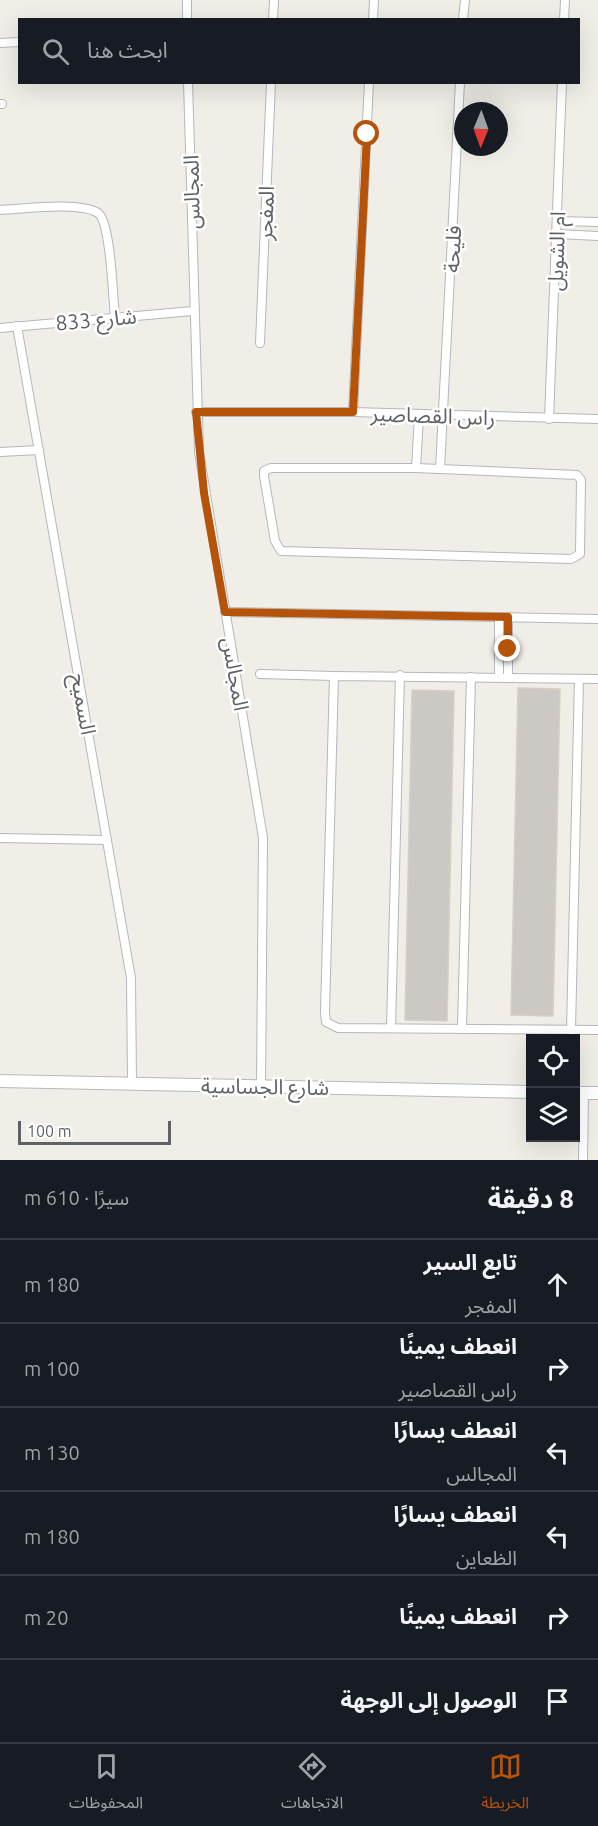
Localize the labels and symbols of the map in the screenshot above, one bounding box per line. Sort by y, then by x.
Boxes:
north arrow [454,102,508,156]
route start [353,120,379,146]
street label: المجالس [178,155,205,229]
street label: المفجر [252,185,279,242]
street label: ام الشويل [543,211,574,291]
street label: فليحة [439,225,465,273]
street label: شارع 833 [54,304,138,338]
street label: راس القصاصير [369,401,496,430]
street label: المجالس [217,635,254,713]
route end [494,635,520,661]
street label: السميح [63,671,101,737]
street label: شارع الجساسية [201,1073,329,1103]
scale bar [18,1118,171,1146]

